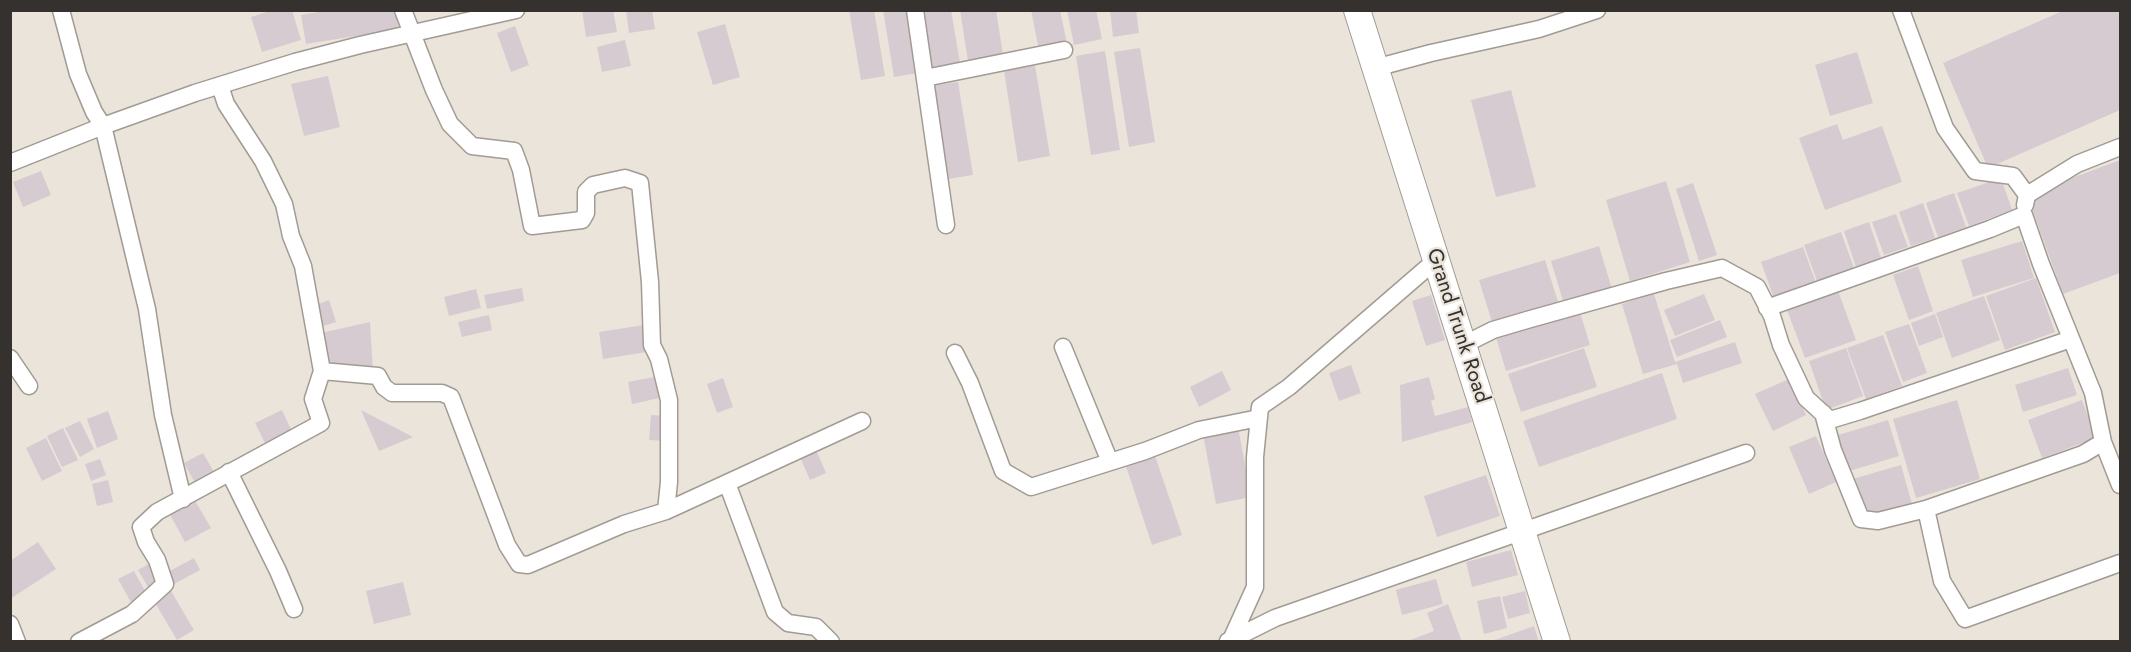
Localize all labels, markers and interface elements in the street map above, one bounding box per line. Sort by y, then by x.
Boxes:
street label: Grand Trunk Road [1420,246,1494,406]

